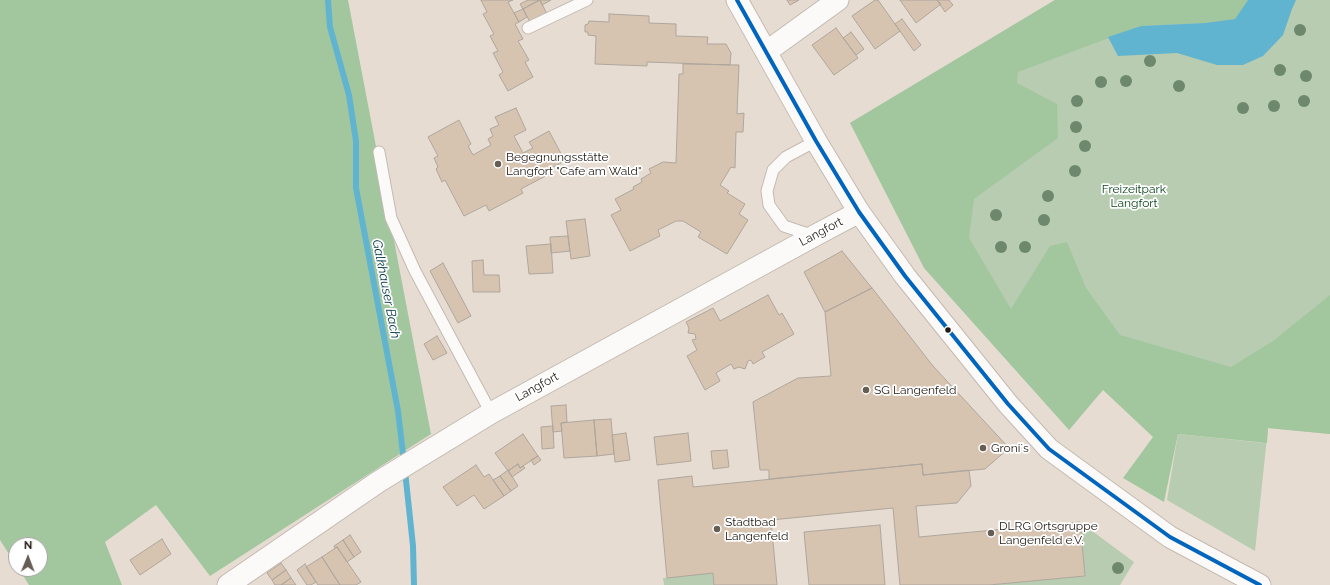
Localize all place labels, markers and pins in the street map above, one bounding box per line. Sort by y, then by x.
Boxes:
place label: Begegnungsstätte Langfort "Cafe am Wald" [506,150,642,178]
marker: Begegnungsstätte Langfort "Cafe am Wald" [493,159,503,169]
unlabelled marker [943,325,953,335]
place label: SG Langenfeld [874,383,956,397]
marker: SG Langenfeld [861,385,871,395]
place label: Groni´s [991,441,1029,455]
marker: Groni´s [978,443,988,453]
place label: Stadtbad Langenfeld [725,515,788,543]
place label: DLRG Ortsgruppe Langenfeld e.V. [999,519,1098,547]
marker: Stadtbad Langenfeld [712,524,722,534]
marker: DLRG Ortsgruppe Langenfeld e.V. [986,528,996,538]

